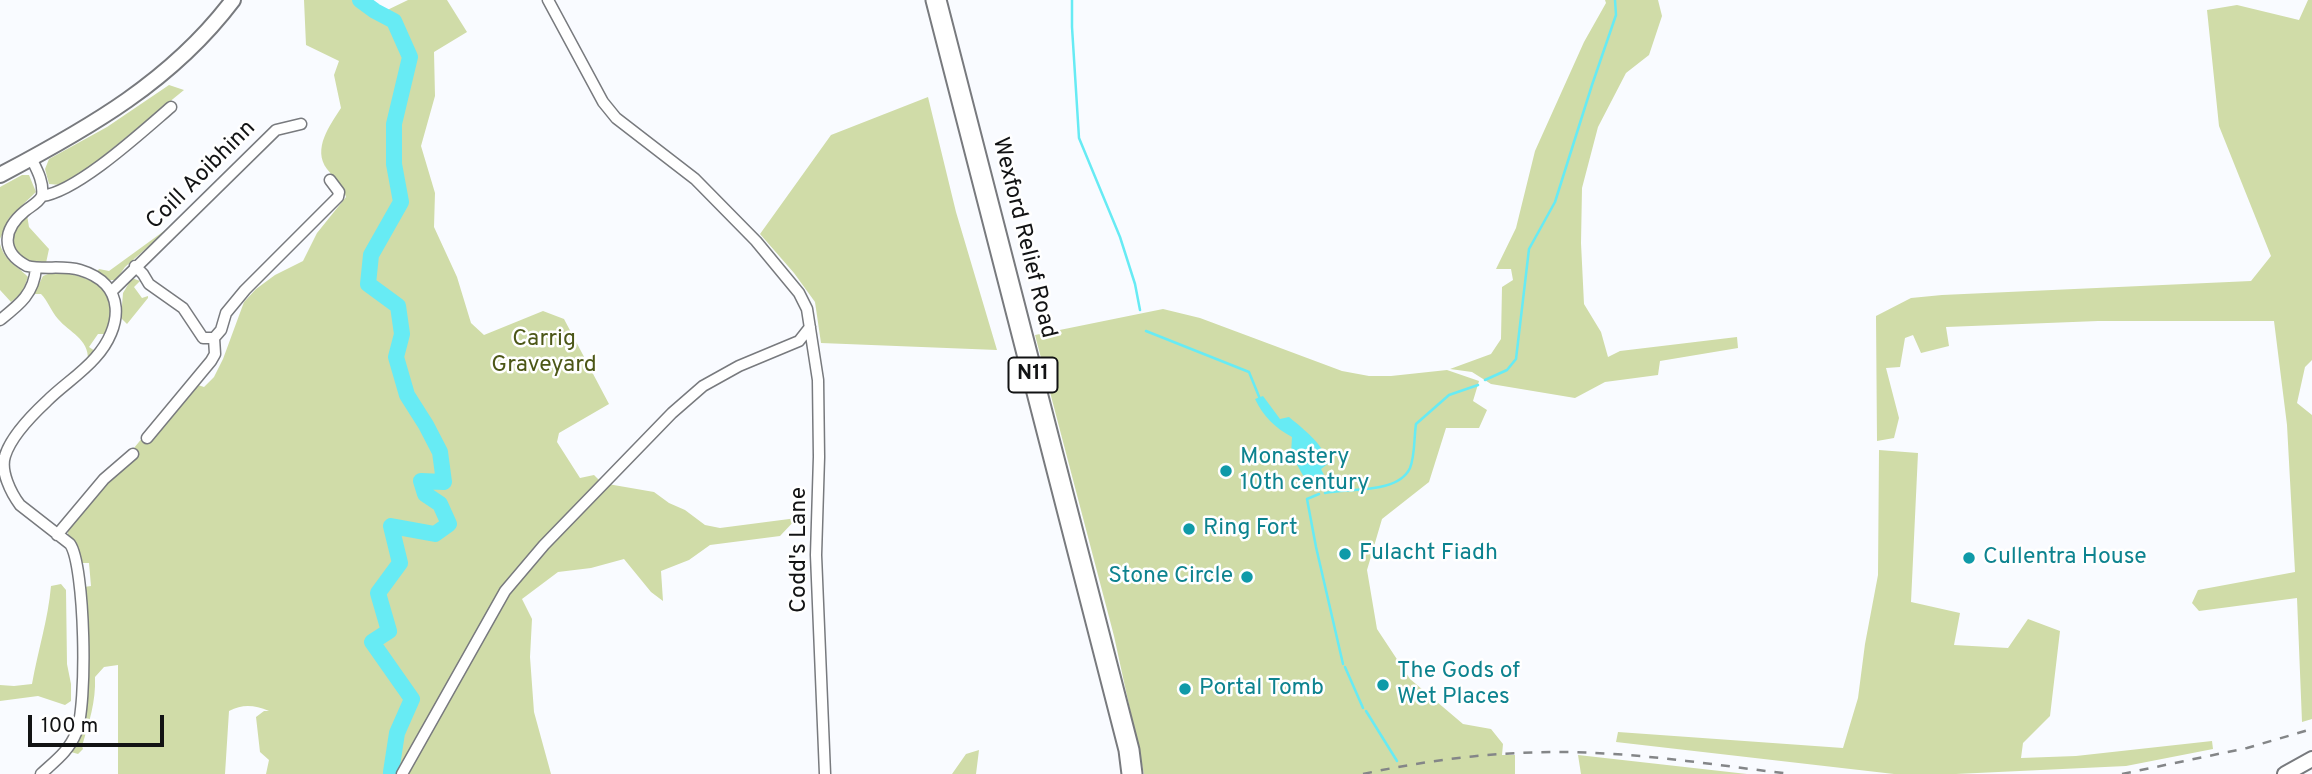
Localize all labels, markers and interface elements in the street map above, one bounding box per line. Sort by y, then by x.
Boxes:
street label: Coill Aoibhinn [142,116,262,236]
street label: Wexford Relief Road [985,135,1061,341]
park label: Carrig Graveyard [491,326,597,380]
road number: N11 [1009,358,1058,392]
place label: Monastery 10th century [1240,444,1369,498]
marker: Monastery 10th century [1218,463,1234,479]
street label: Codd's Lane [786,487,814,613]
place label: Ring Fort [1203,515,1298,543]
marker: Ring Fort [1181,521,1197,537]
place label: Fulacht Fiadh [1359,540,1498,568]
place label: Cullentra House [1983,544,2147,572]
marker: Fulacht Fiadh [1337,546,1353,562]
marker: Cullentra House [1961,550,1977,566]
place label: Stone Circle [1108,563,1233,591]
marker: Stone Circle [1239,569,1255,585]
place label: The Gods of Wet Places [1397,658,1520,712]
place label: Portal Tomb [1199,675,1324,703]
marker: The Gods of Wet Places [1375,677,1391,693]
marker: Portal Tomb [1177,681,1193,697]
scale bar [32,700,168,744]
text: 100 m [41,713,98,740]

